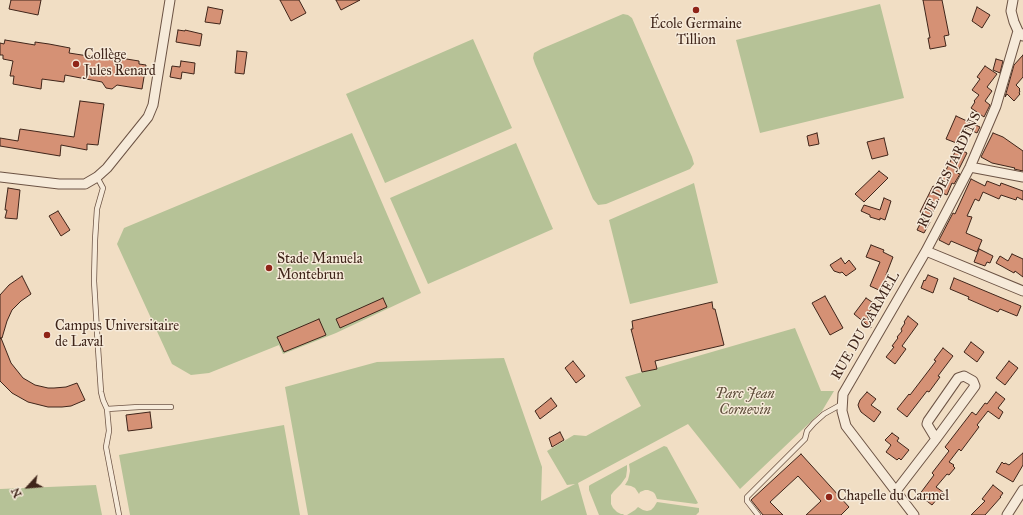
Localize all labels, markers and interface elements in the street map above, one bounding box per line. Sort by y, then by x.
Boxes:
marker: École Germaine Tillion [691,5,701,15]
place label: École Germaine Tillion [650,17,742,50]
place label: Collège Jules Renard [84,48,156,80]
marker: Collège Jules Renard [71,59,81,69]
street label: RUE DES JARDINS [915,109,985,231]
place label: Stade Manuela Montebrun [277,252,363,284]
marker: Stade Manuela Montebrun [264,263,274,273]
street label: RUE DU CARMEL [828,269,904,383]
place label: Campus Universitaire de Laval [55,319,179,352]
marker: Campus Universitaire de Laval [42,330,52,340]
park label: Parc Jean Cornevin [715,387,775,420]
north arrow [8,467,48,507]
text: N [9,485,25,500]
place label: Chapelle du Carmel [837,489,949,505]
marker: Chapelle du Carmel [824,492,834,502]

